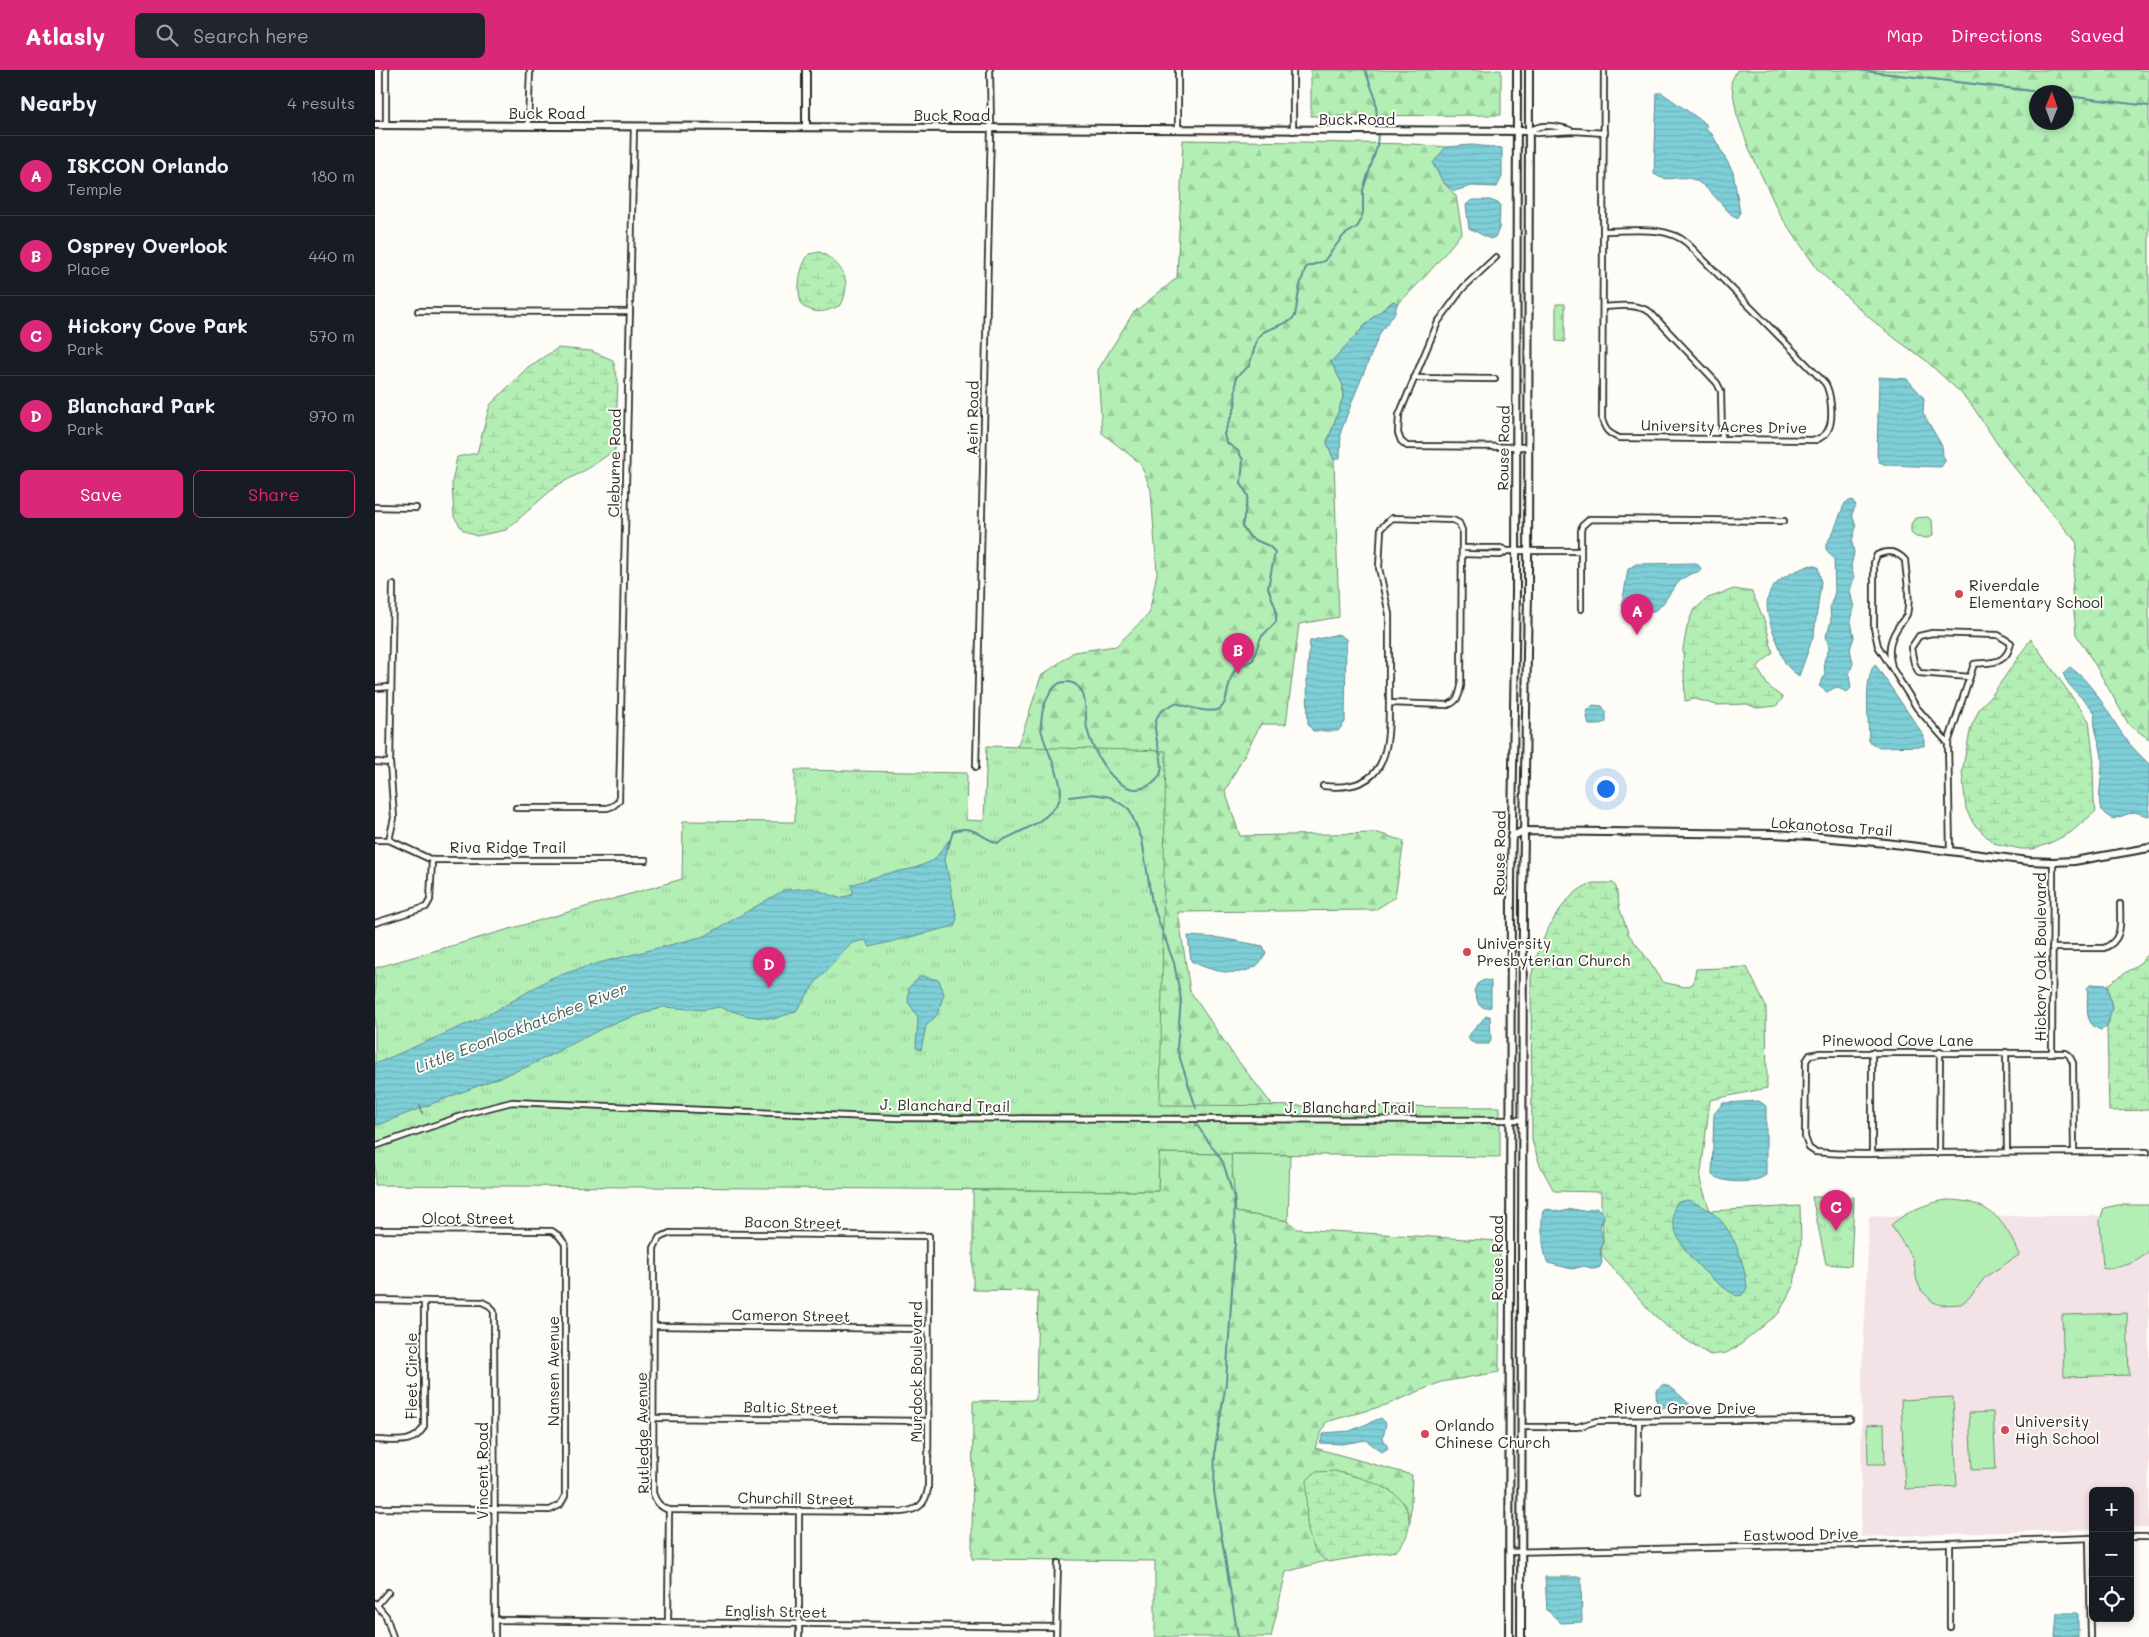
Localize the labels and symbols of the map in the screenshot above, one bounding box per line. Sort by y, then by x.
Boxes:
north arrow [2029,85,2074,130]
street label: Buck Road [509,103,585,123]
street label: Buck Road [914,105,990,125]
street label: Buck Road [1319,109,1395,129]
street label: Aein Road [961,380,983,456]
street label: Rouse Road [1492,405,1514,491]
street label: Cleburne Road [603,408,625,518]
street label: University Acres Drive [1641,415,1807,437]
place label: Riverdale Elementary School [1969,575,2104,612]
marker: Riverdale Elementary School [1953,588,1965,600]
pin: A [1621,594,1653,635]
pin: B [1222,633,1254,674]
your location [1593,776,1619,802]
street label: Rouse Road [1488,810,1510,896]
street label: Lokanotosa Trail [1771,812,1893,840]
street label: Riva Ridge Trail [450,837,566,857]
street label: Hickory Oak Boulevard [2030,873,2050,1041]
place label: University Presbyterian Church [1477,933,1630,970]
marker: University Presbyterian Church [1461,946,1473,958]
pin: D [753,947,785,988]
water label: Little Econlockhatchee River [412,977,630,1077]
street label: Pinewood Cove Lane [1822,1030,1974,1050]
street label: J. Blanchard Trail [880,1094,1010,1116]
street label: J. Blanchard Trail [1285,1097,1415,1117]
pin: C [1820,1190,1852,1231]
street label: Olcot Street [422,1208,514,1228]
street label: Bacon Street [744,1211,842,1233]
street label: Rouse Road [1487,1215,1507,1301]
street label: Murdock Boulevard [906,1301,926,1443]
street label: Cameron Street [732,1304,850,1326]
street label: Nansen Avenue [543,1316,563,1426]
street label: Fleet Circle [401,1333,421,1419]
street label: Rutledge Avenue [631,1372,653,1494]
street label: Baltic Street [743,1396,839,1418]
street label: Rivera Grove Drive [1614,1398,1756,1418]
place label: University High School [2015,1411,2100,1448]
place label: Orlando Chinese Church [1435,1415,1550,1452]
street label: Vincent Road [472,1422,492,1520]
marker: University High School [1999,1424,2011,1436]
marker: Orlando Chinese Church [1419,1428,1431,1440]
street label: Churchill Street [737,1487,855,1509]
street label: Eastwood Drive [1743,1523,1859,1545]
street label: English Street [725,1600,827,1622]

